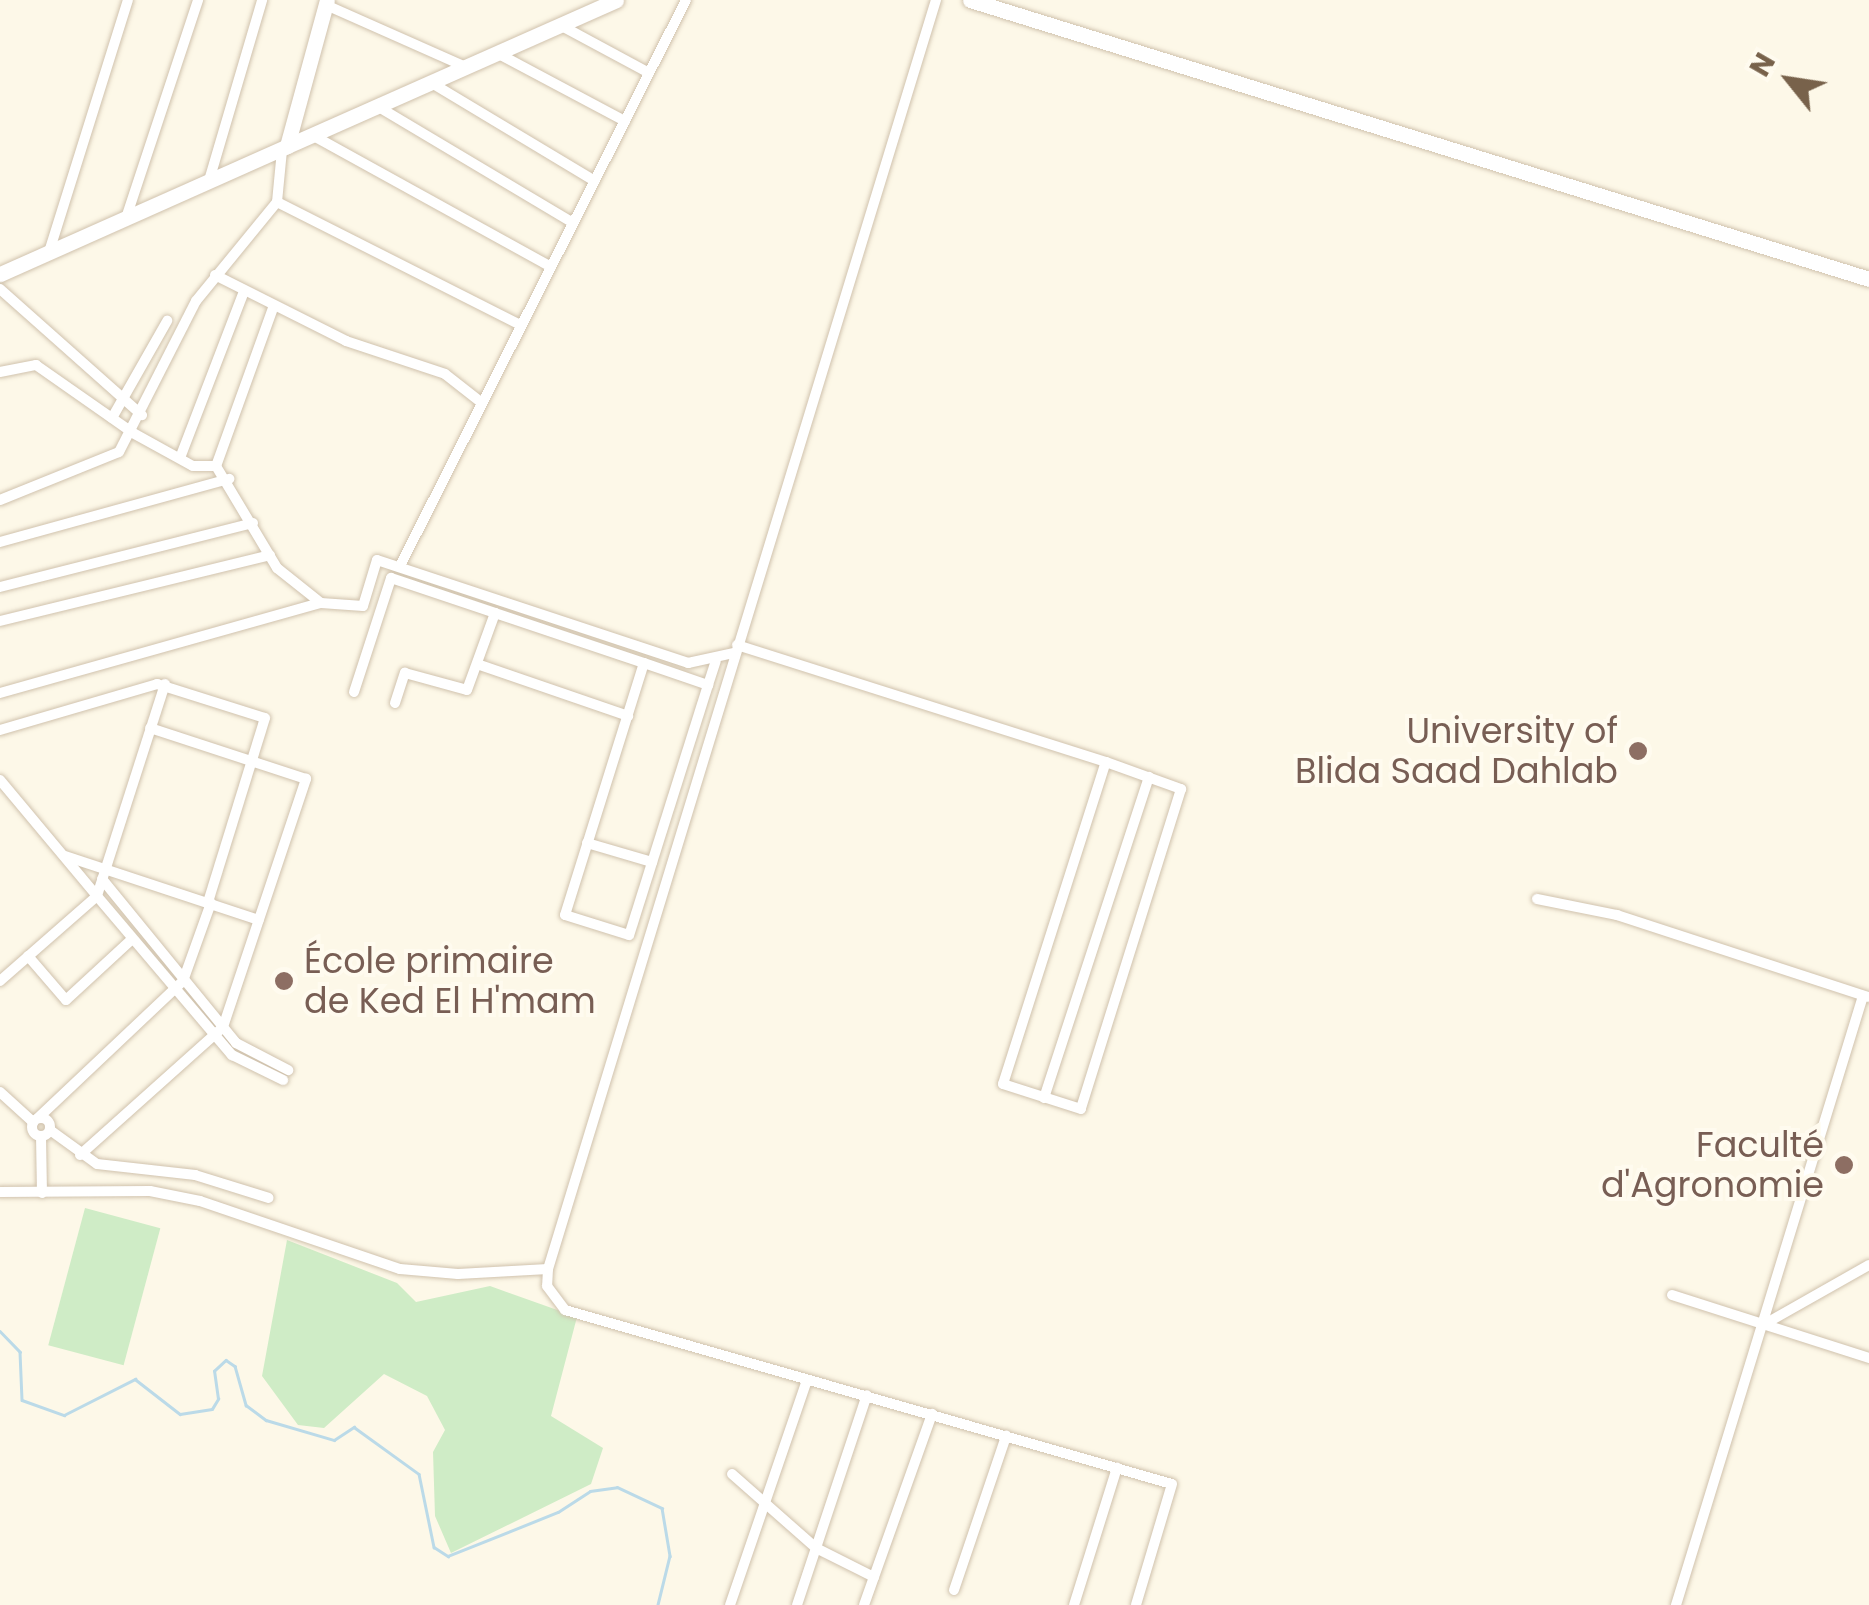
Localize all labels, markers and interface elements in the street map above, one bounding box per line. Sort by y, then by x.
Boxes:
north arrow [1739,30,1839,130]
text: N [1740,46,1785,84]
place label: University of Blida Saad Dahlab [1295,710,1618,792]
marker: University of Blida Saad Dahlab [1627,740,1649,762]
place label: École primaire de Ked El H'mam [304,940,596,1022]
marker: École primaire de Ked El H'mam [273,970,295,992]
place label: Faculté d'Agronomie [1601,1124,1824,1206]
marker: Faculté d'Agronomie [1833,1154,1855,1176]

